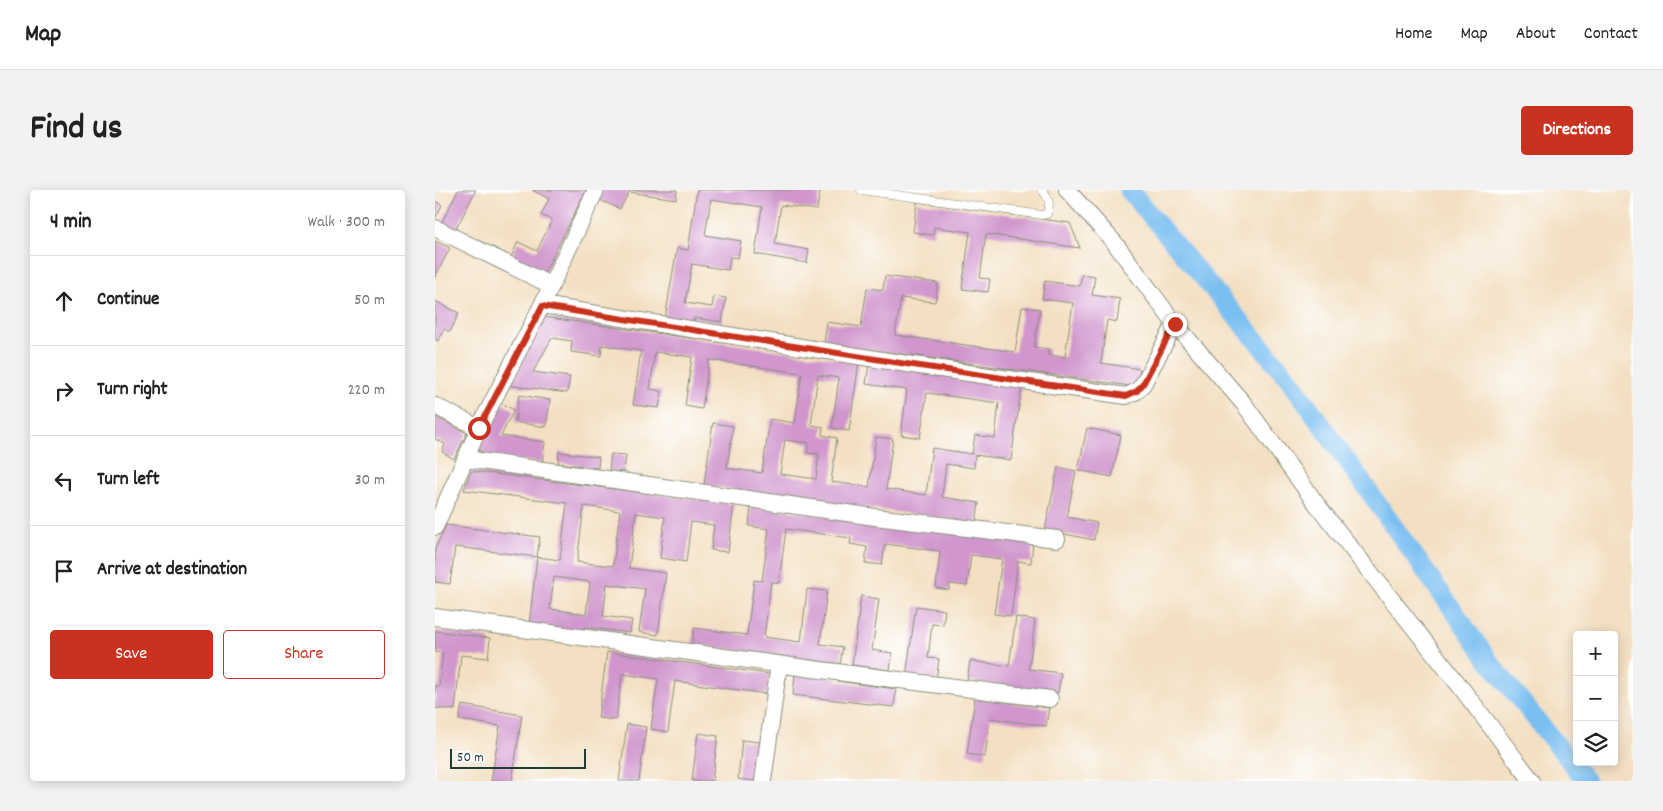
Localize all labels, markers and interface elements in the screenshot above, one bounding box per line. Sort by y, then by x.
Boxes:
text: Map [25,18,61,52]
text: Home [1395,22,1432,47]
text: Map [1460,22,1488,47]
text: About [1516,22,1556,47]
text: Contact [1584,22,1638,47]
text: Find us [30,105,122,155]
button: Directions [1521,106,1633,155]
text: 4 min [50,208,92,238]
text: Walk · 300 m [308,211,385,234]
icon: ahead [50,287,78,315]
text: Continue [97,287,159,314]
text: 50 m [354,289,385,312]
route end [1164,313,1187,336]
icon: right [50,377,78,405]
text: Turn right [97,377,168,404]
text: 220 m [348,379,385,402]
route start [468,417,491,440]
icon: left [50,467,78,495]
text: Turn left [97,467,160,494]
text: 30 m [355,469,385,492]
icon: arrive [50,557,78,585]
text: Arrive at destination [97,557,247,584]
button: Save [50,630,213,679]
button: Share [223,630,385,679]
map controls [1573,631,1618,766]
button: + [1573,631,1618,676]
button: − [1573,676,1618,721]
button: layers [1573,721,1618,766]
scale bar [450,746,586,769]
text: 50 m [457,748,484,768]

